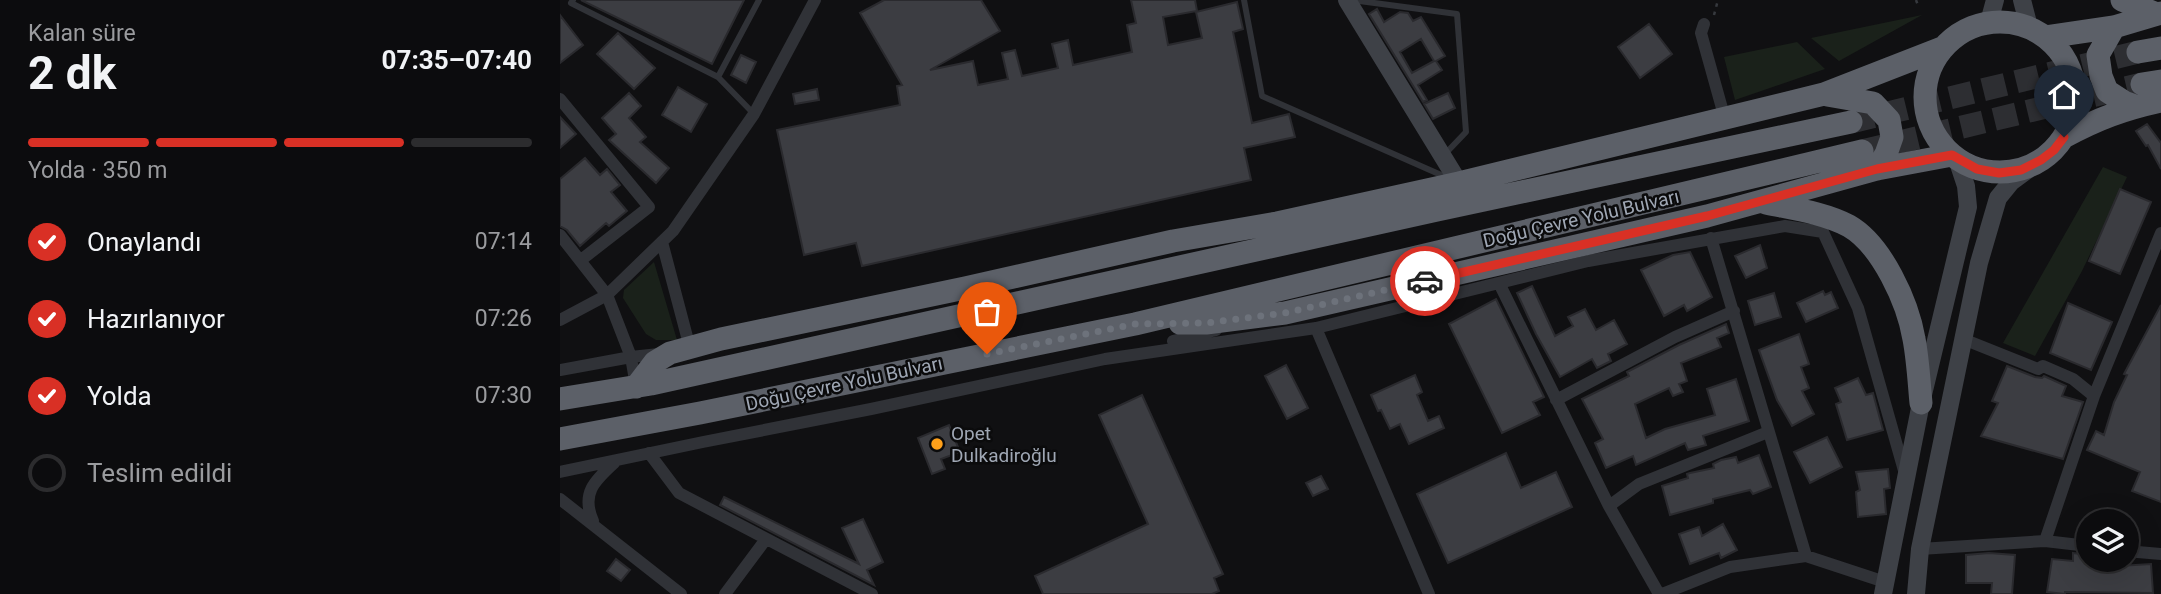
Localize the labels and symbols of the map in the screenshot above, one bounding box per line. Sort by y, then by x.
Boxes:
pin [2034,65,2094,137]
street label: Doğu Çevre Yolu Bulvarı [1481,185,1681,252]
courier [1390,246,1460,316]
pin [957,282,1017,354]
street label: Doğu Çevre Yolu Bulvarı [744,351,945,416]
place label: Opet Dulkadiroğlu [951,422,1057,467]
marker: Opet Dulkadiroğlu [929,436,945,452]

